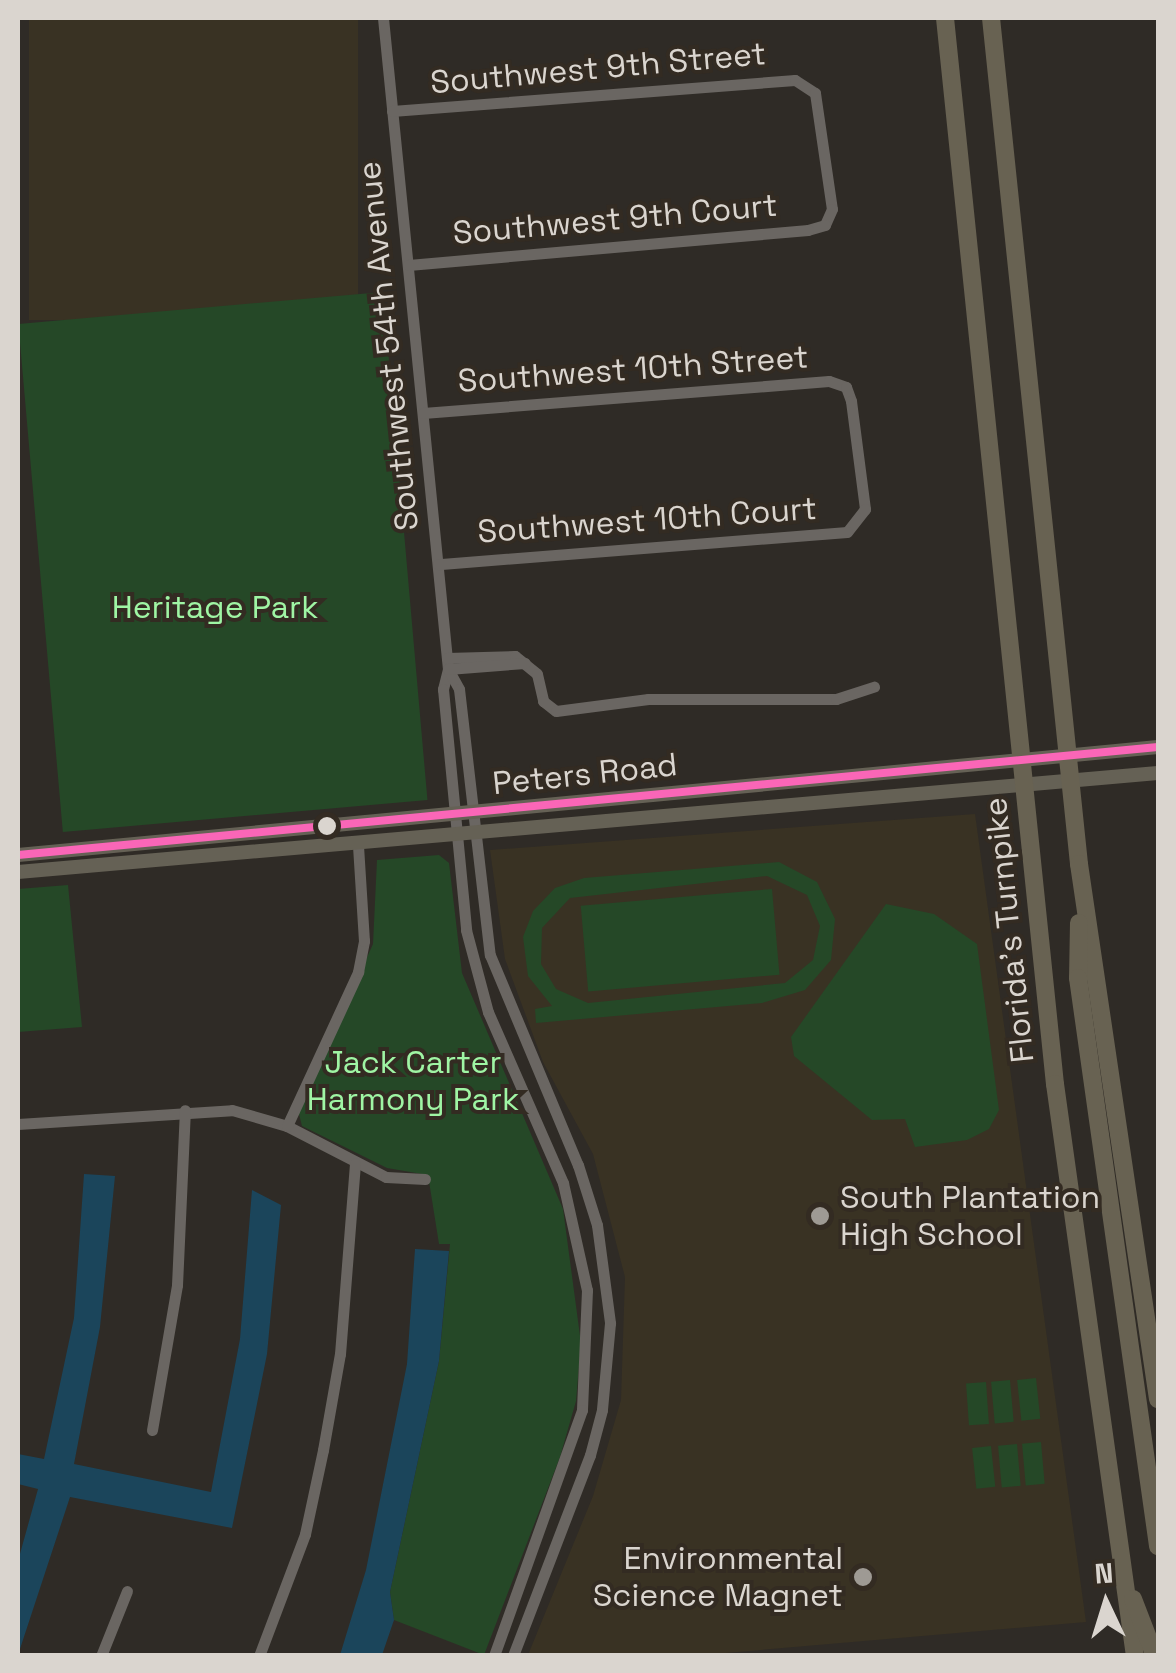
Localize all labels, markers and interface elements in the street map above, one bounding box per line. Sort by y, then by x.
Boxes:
street label: Southwest 9th Street [429,34,767,102]
street label: Southwest 54th Avenue [349,159,427,533]
street label: Southwest 9th Court [451,186,779,252]
street label: Southwest 10th Street [457,338,809,400]
street label: Southwest 10th Court [476,489,818,551]
park label: Heritage Park [112,588,318,626]
street label: Peters Road [491,745,679,803]
street label: Florida's Turnpike [976,795,1042,1065]
unlabelled marker [317,816,337,836]
park label: Jack Carter Harmony Park [307,1044,519,1119]
place label: South Plantation High School [840,1179,1100,1254]
marker: South Plantation High School [809,1205,831,1227]
place label: Environmental Science Magnet [593,1540,843,1615]
north arrow [1056,1553,1156,1653]
text: N [1093,1554,1115,1592]
marker: Environmental Science Magnet [852,1566,874,1588]

